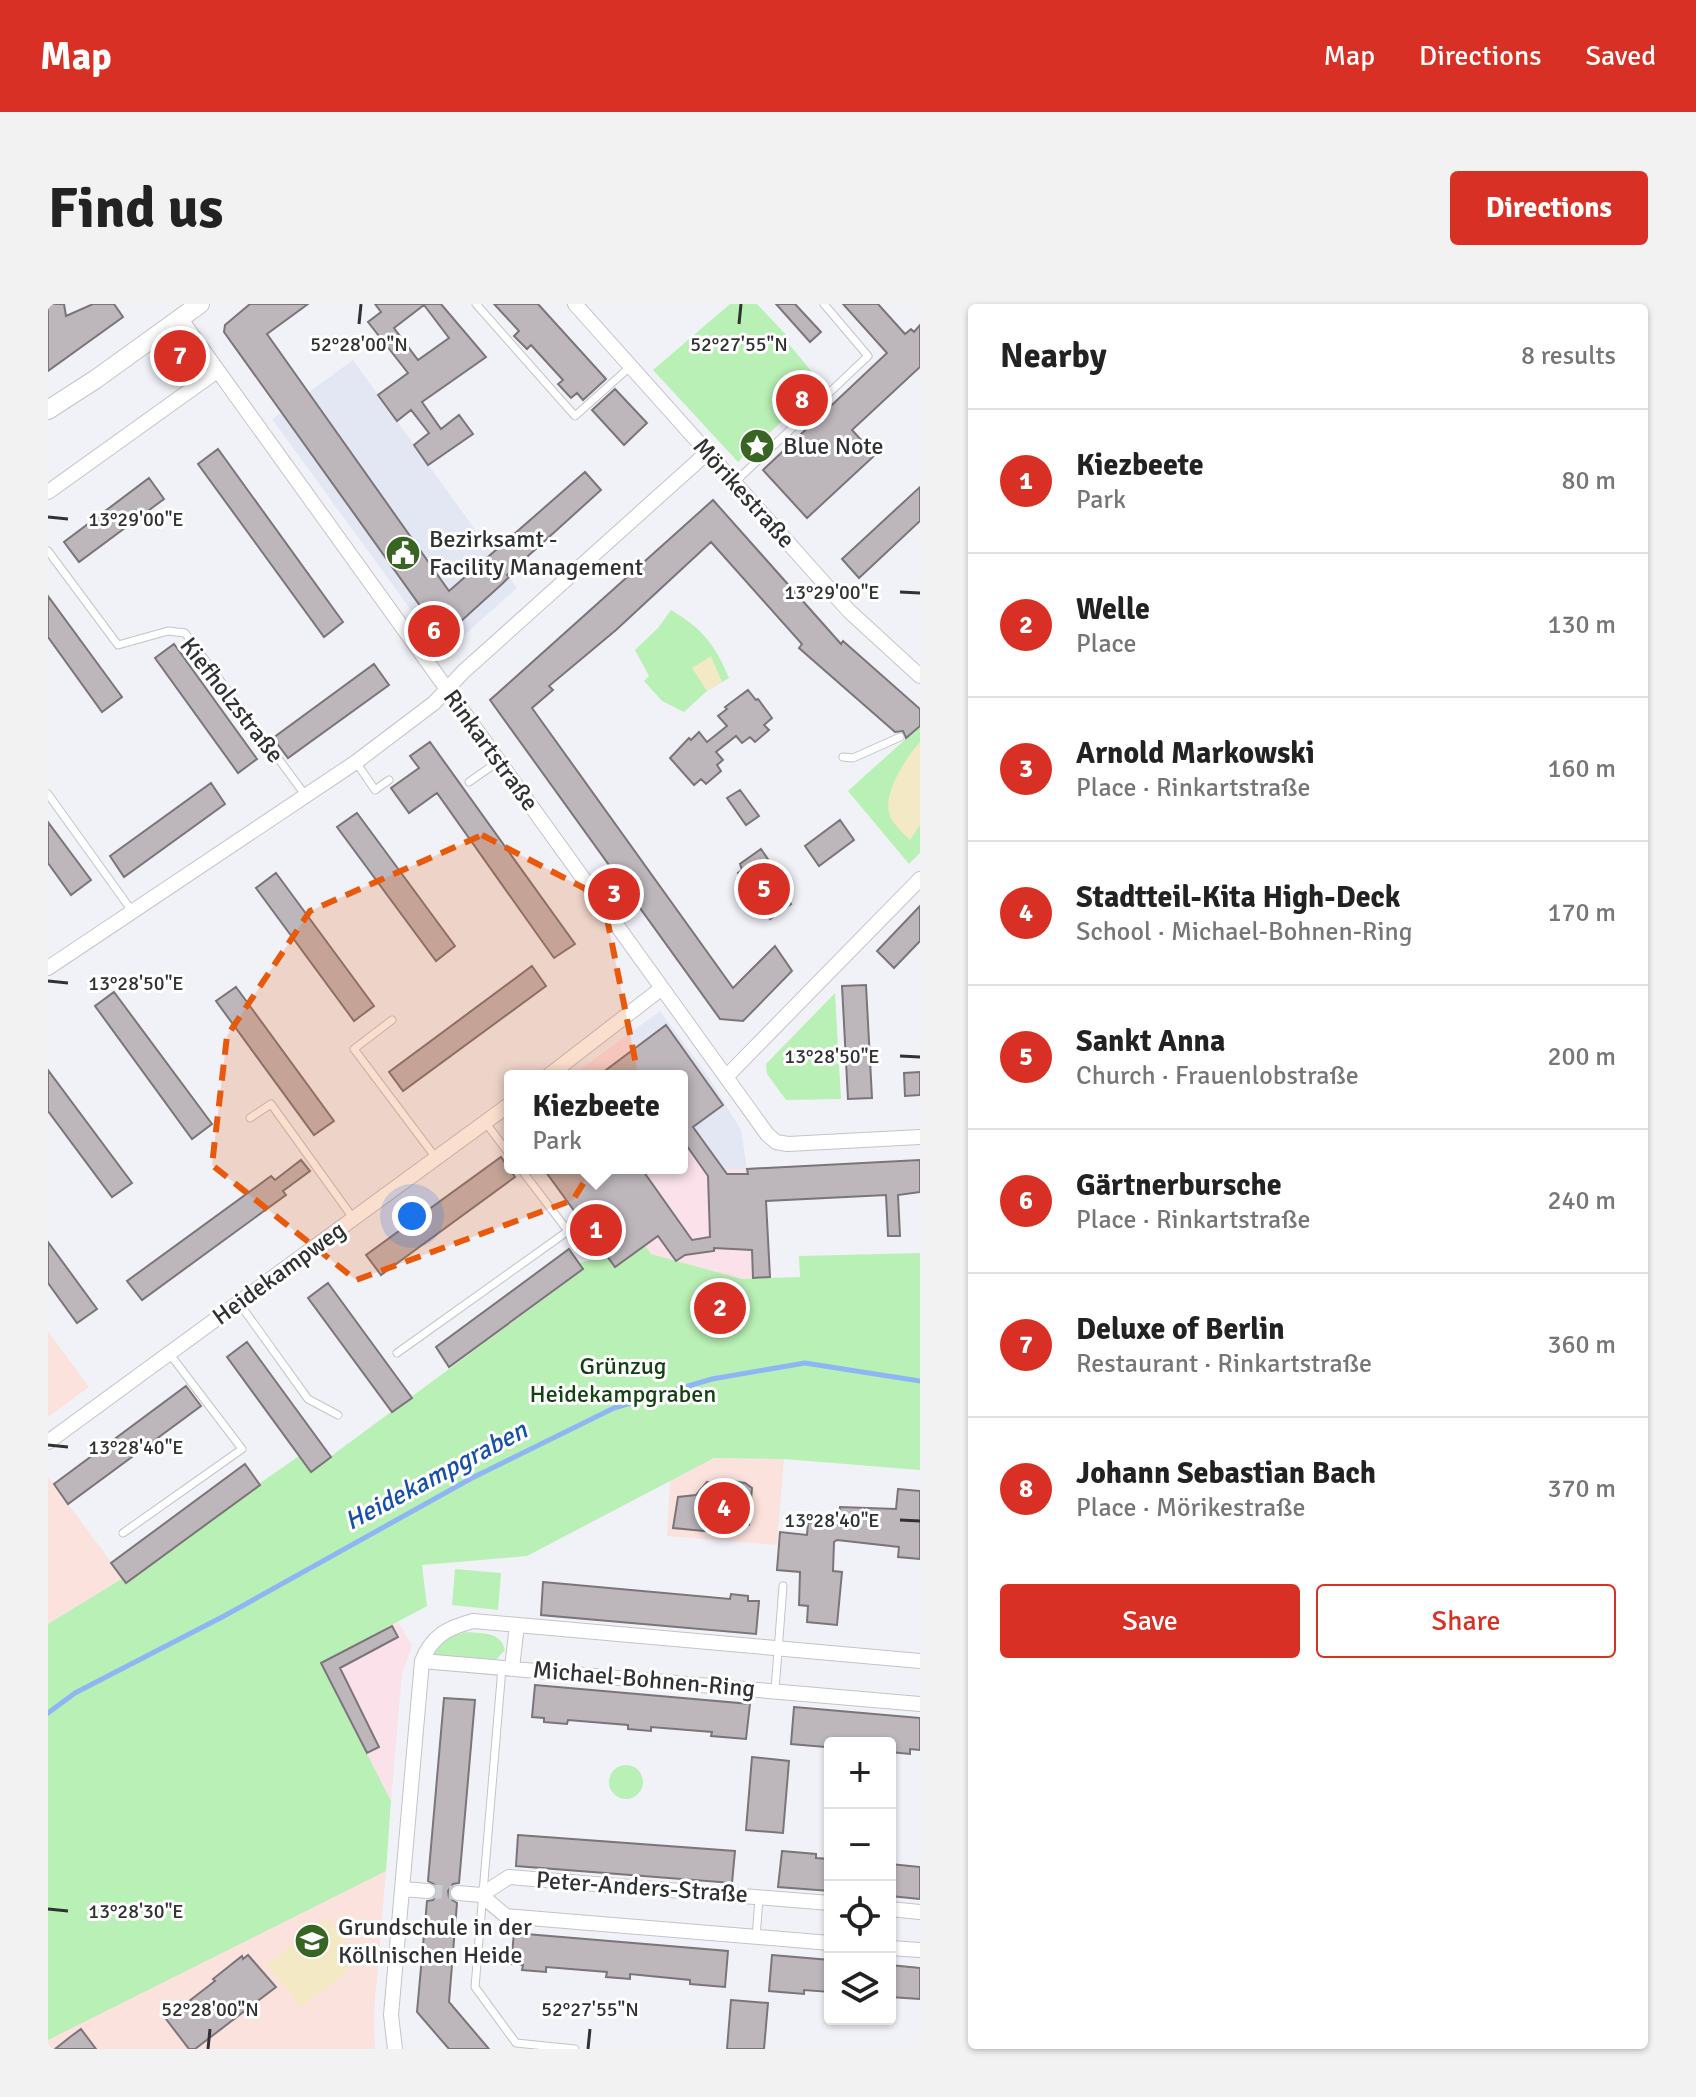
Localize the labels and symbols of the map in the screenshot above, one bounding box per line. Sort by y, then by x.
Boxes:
pin: 7 [154,326,206,386]
text: 52°28'00"N [310,332,408,357]
text: 52°27'55"N [690,332,788,357]
pin: 8 [776,370,828,430]
place icon: Blue Note [738,427,776,465]
place label: Blue Note [783,431,883,461]
street label: Mörikestraße [687,432,801,554]
text: 13°29'00"E [88,507,184,532]
place label: Bezirksamt - Facility Management [429,524,643,582]
public building icon: Bezirksamt - Facility Management [384,534,422,572]
text: 13°29'00"E [784,580,880,605]
pin: 6 [408,601,460,661]
street label: Kiefholzstraße [174,631,290,769]
street label: Rinkartstraße [437,683,545,817]
pin: 5 [738,859,790,919]
pin: 3 [588,864,640,924]
text: 13°28'50"E [88,971,184,996]
text: 13°28'50"E [784,1044,880,1069]
your location [392,1196,432,1236]
pin: 1 [570,1200,622,1260]
street label: Heidekampweg [207,1215,351,1331]
pin: 2 [694,1278,746,1338]
park label: Grünzug Heidekampgraben [530,1351,716,1409]
water label: Heidekampgraben [339,1414,534,1538]
text: 13°28'40"E [88,1435,184,1460]
pin: 4 [698,1478,750,1538]
text: 13°28'40"E [784,1508,880,1533]
street label: Michael-Bohnen-Ring [532,1654,756,1704]
street label: Peter-Anders-Straße [535,1865,749,1909]
text: 13°28'30"E [88,1899,184,1924]
place label: Grundschule in der Köllnischen Heide [338,1912,532,1970]
school or university icon: Grundschule in der Köllnischen Heide [293,1922,331,1960]
text: 52°28'00"N [161,1997,259,2022]
text: 52°27'55"N [541,1997,639,2022]

